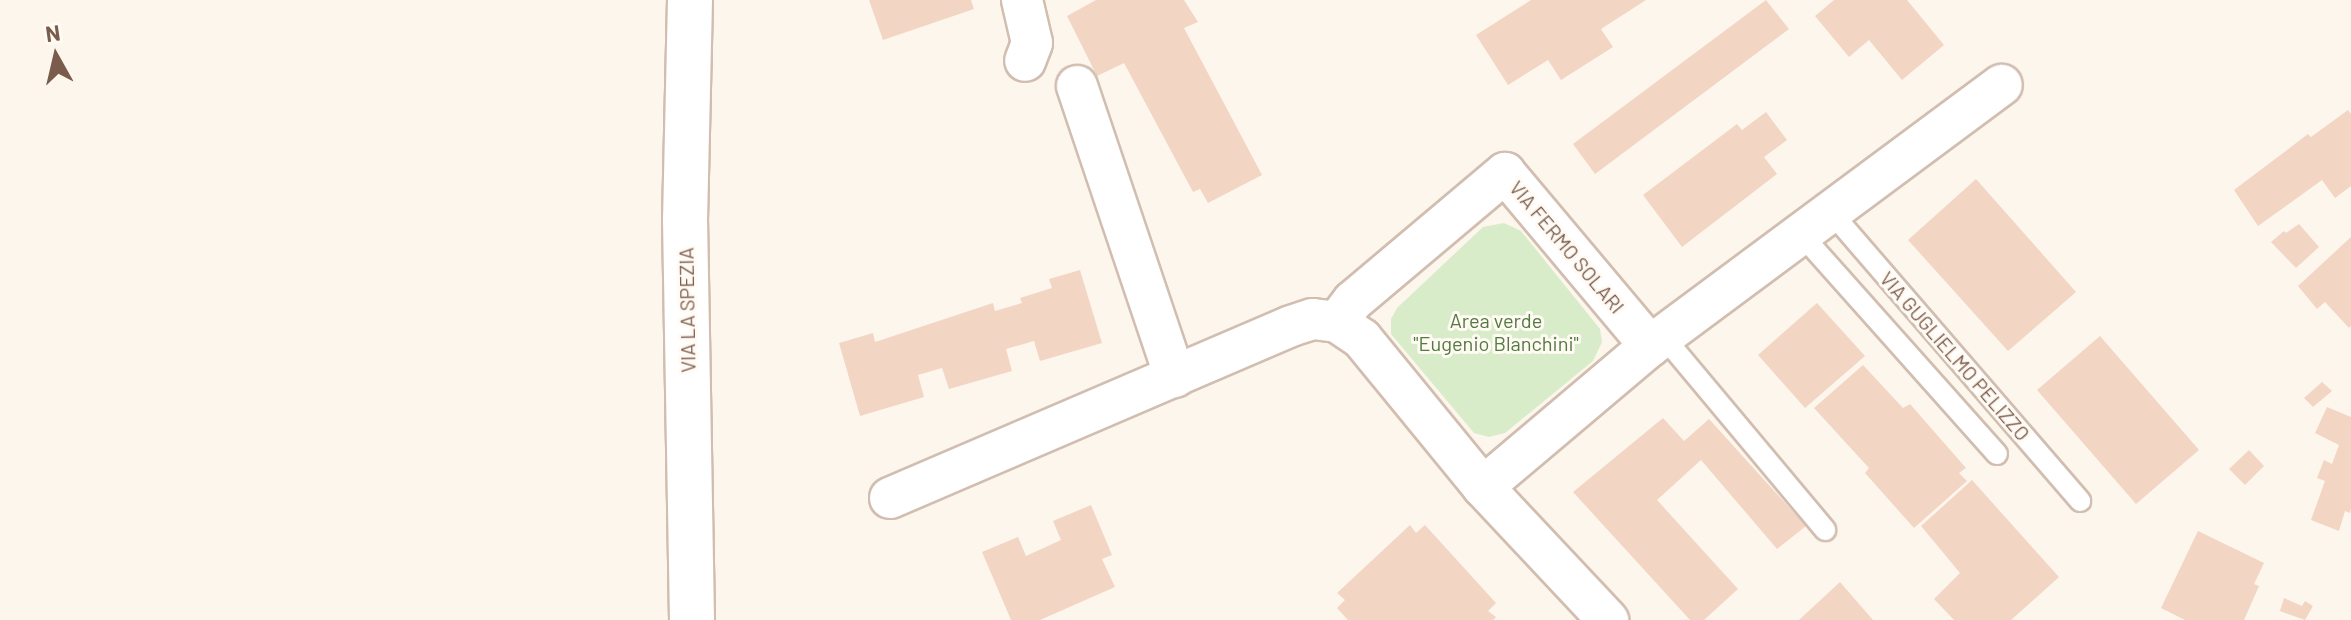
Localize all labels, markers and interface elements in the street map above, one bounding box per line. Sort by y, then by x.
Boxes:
north arrow [16,16,96,96]
text: N [44,18,62,46]
street label: VIA FERMO SOLARI [1505,176,1629,318]
street label: VIA LA SPEZIA [674,247,700,373]
street label: VIA GUGLIELMO PELIZZO [1875,267,2035,445]
park label: Area verde "Eugenio Blanchini" [1413,308,1579,355]

